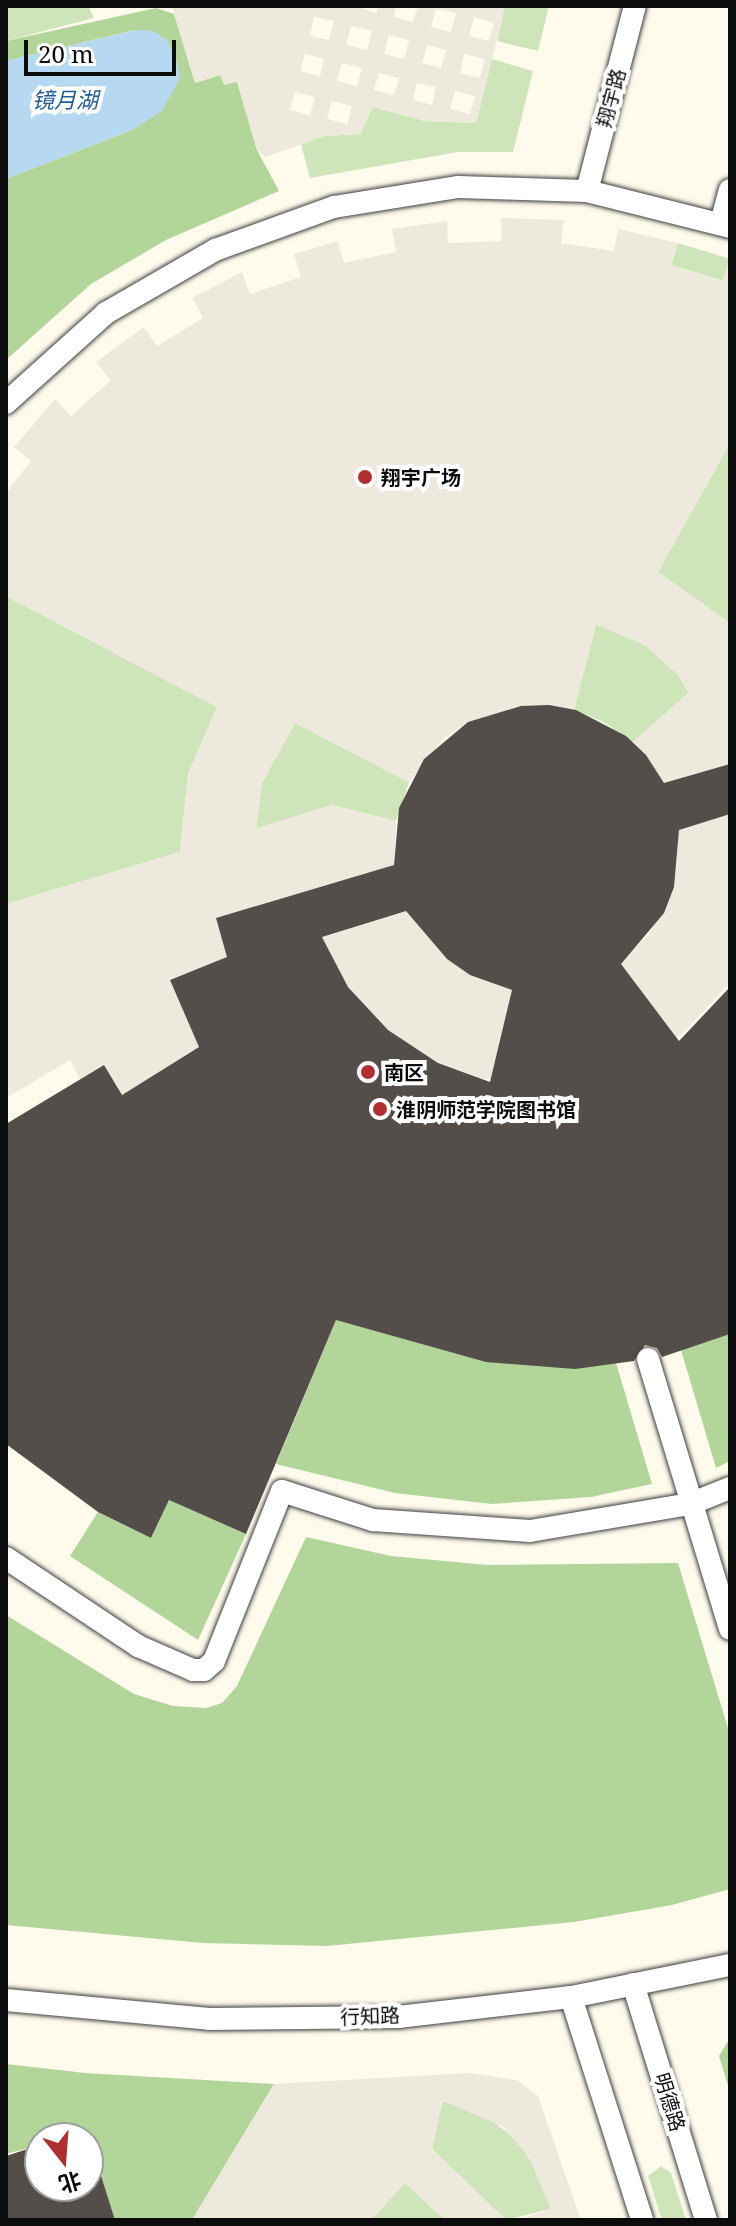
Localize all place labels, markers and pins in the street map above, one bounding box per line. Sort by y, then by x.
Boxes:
place label: 翔宇广场 [381,465,461,489]
marker: 翔宇广场 [356,468,374,486]
place label: 南区 [384,1060,424,1084]
marker: 南区 [359,1063,377,1081]
place label: 淮阴师范学院图书馆 [396,1097,576,1121]
marker: 淮阴师范学院图书馆 [371,1100,389,1118]

